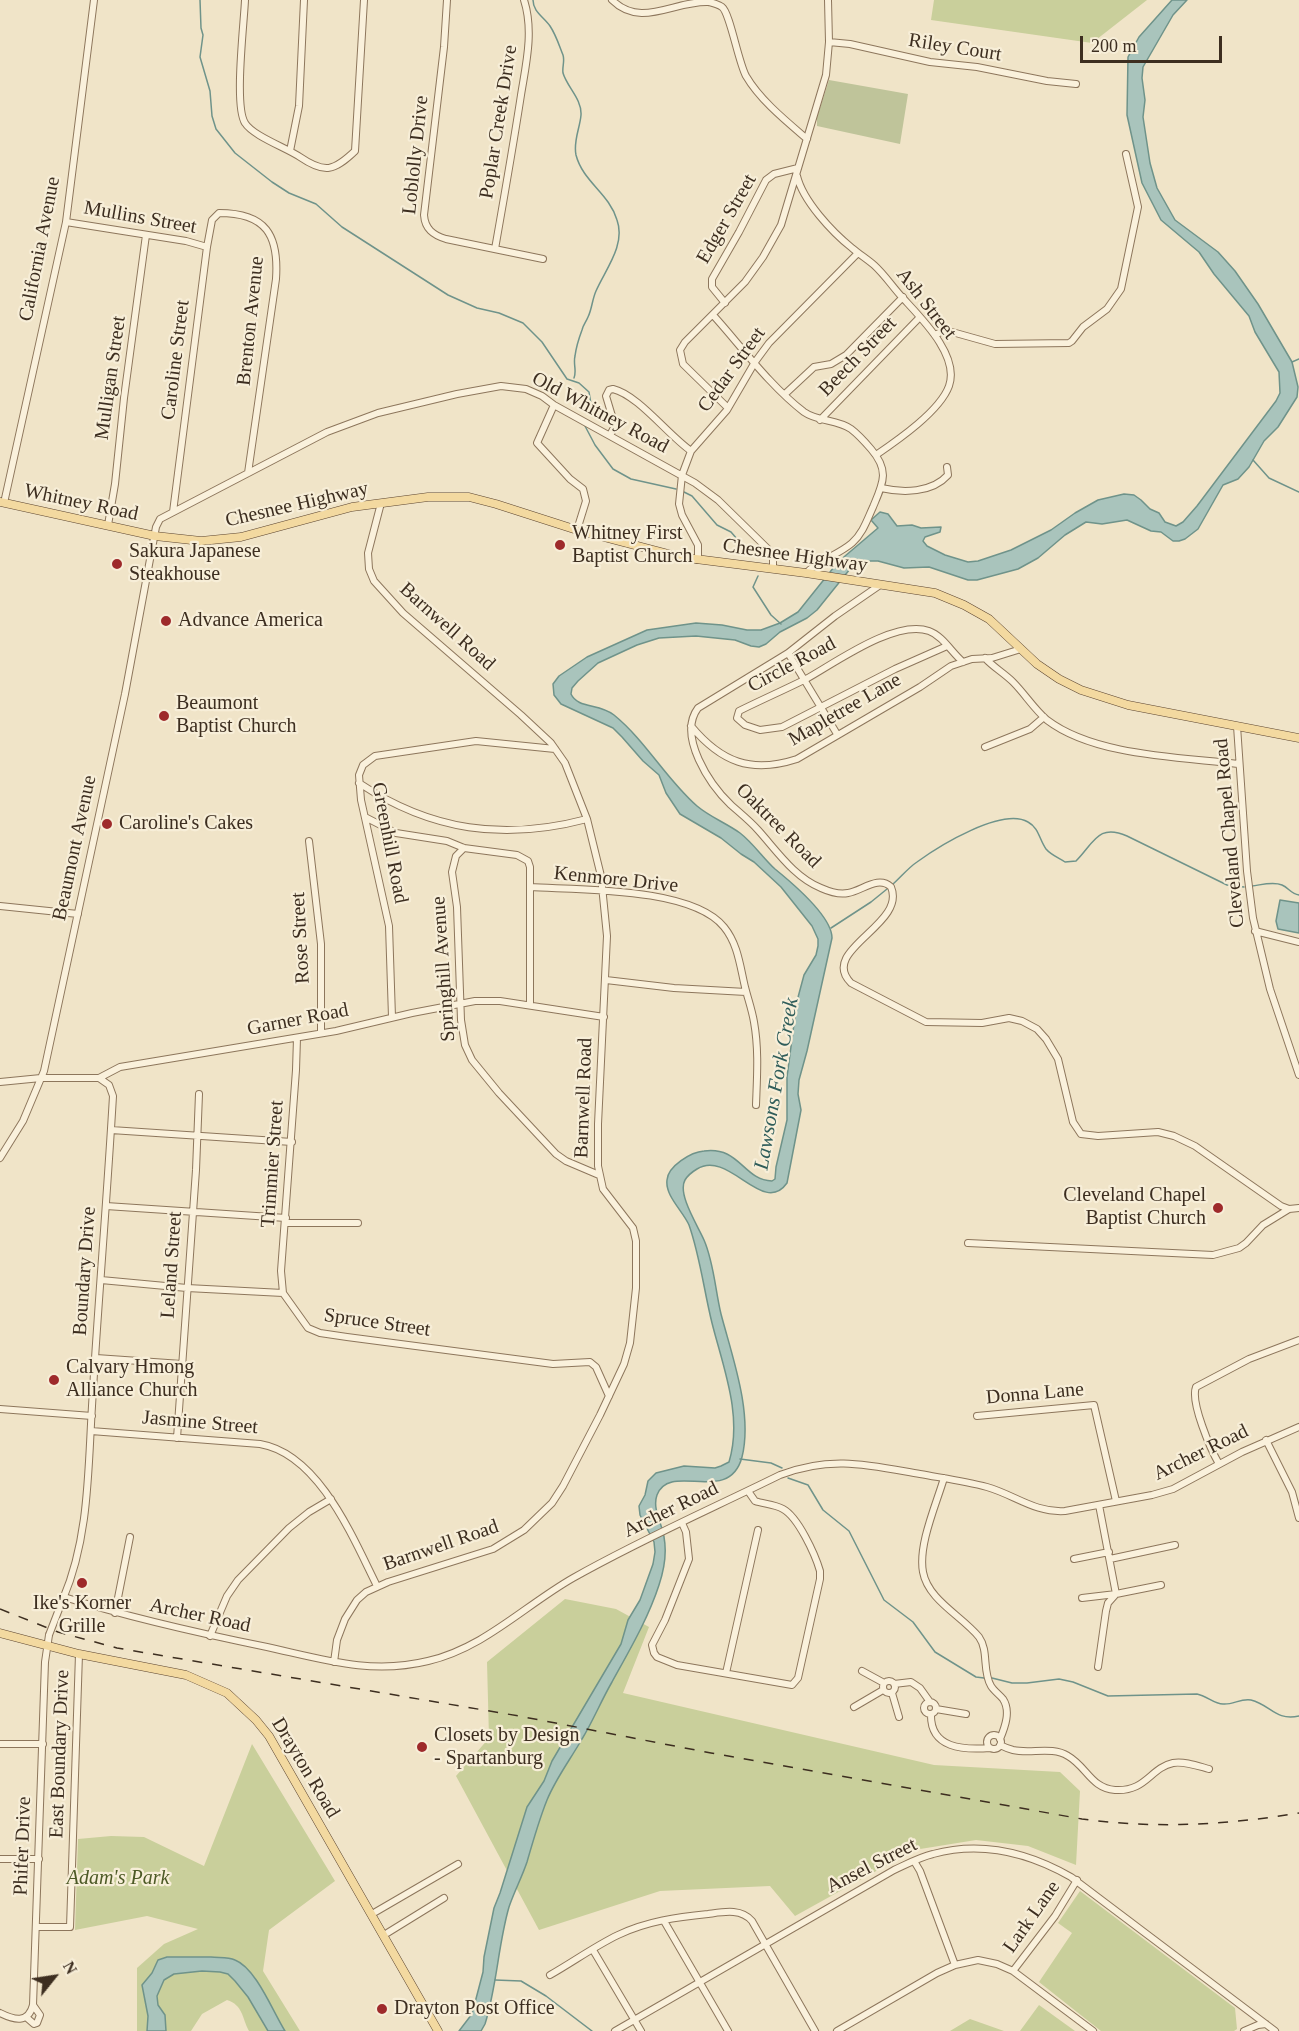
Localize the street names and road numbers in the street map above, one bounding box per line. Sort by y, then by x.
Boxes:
street label: Riley Court [907,29,1003,67]
street label: Poplar Creek Drive [475,43,523,201]
street label: Loblolly Drive [398,94,434,216]
street label: Edger Street [692,170,762,268]
street label: California Avenue [14,175,66,323]
street label: Mullins Street [82,196,198,240]
street label: Brenton Avenue [232,255,270,387]
street label: Ash Street [891,264,961,344]
street label: Caroline Street [157,299,195,421]
street label: Beech Street [814,312,902,402]
street label: Mulligan Street [90,314,132,442]
street label: Cedar Street [693,323,771,417]
street label: Old Whitney Road [528,367,672,459]
street label: Chesnee Highway [223,477,371,533]
street label: Whitney Road [22,479,140,527]
street label: Chesnee Highway [721,534,869,578]
street label: Barnwell Road [394,578,500,676]
street label: Circle Road [744,632,840,698]
street label: Mapletree Lane [784,668,906,752]
street label: Cleveland Chapel Road [1210,737,1250,929]
street label: Beaumont Avenue [48,773,102,923]
street label: Oaktree Road [730,778,826,874]
street label: Greenhill Road [366,780,412,906]
street label: Kenmore Drive [553,862,679,898]
street label: Rose Street [287,892,315,984]
street label: Springhill Avenue [427,895,461,1043]
street label: Garner Road [245,998,351,1042]
street label: Barnwell Road [570,1037,598,1159]
street label: Trimmier Street [257,1100,289,1228]
street label: Boundary Drive [69,1206,101,1336]
street label: Leland Street [156,1211,188,1319]
street label: Spruce Street [322,1304,432,1342]
street label: Donna Lane [985,1378,1085,1410]
street label: Jasmine Street [141,1406,259,1440]
street label: Archer Road [1150,1420,1252,1486]
street label: Archer Road [620,1477,722,1543]
street label: Barnwell Road [380,1515,502,1577]
street label: Archer Road [147,1594,253,1638]
street label: East Boundary Drive [45,1669,75,1839]
street label: Drayton Road [266,1713,344,1823]
street label: Phifer Drive [9,1796,37,1896]
street label: Ansel Street [823,1833,921,1899]
street label: Lark Lane [998,1876,1066,1958]

